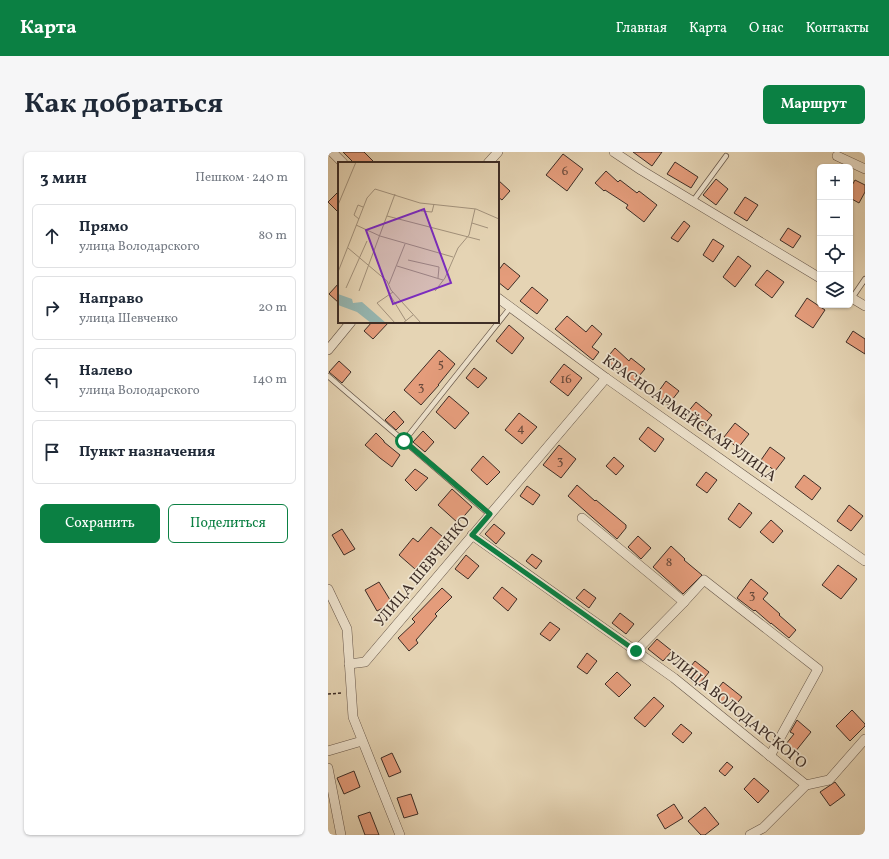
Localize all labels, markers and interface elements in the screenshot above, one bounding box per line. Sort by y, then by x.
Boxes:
text: Карта [20,15,77,41]
text: Главная [616,19,667,38]
text: Карта [689,19,727,38]
text: О нас [749,19,784,38]
text: Контакты [806,19,869,38]
text: Как добраться [24,85,223,124]
button: Маршрут [763,85,865,124]
inset map [338,162,499,323]
house number: 6 [562,163,569,181]
map controls [817,164,853,308]
button: + [817,164,853,200]
text: 3 мин [40,167,87,190]
text: Пешком · 240 m [195,169,288,187]
button: − [817,200,853,236]
text: Прямо [79,217,128,238]
icon: ahead [41,225,63,247]
text: 80 m [258,227,287,245]
button: locate [817,236,853,272]
text: улица Володарского [79,238,200,256]
button: layers [817,272,853,308]
text: Направо [79,289,143,310]
icon: right [41,297,63,319]
text: 20 m [258,299,287,317]
text: улица Шевченко [79,310,178,328]
street label: КРАСНОАРМЕЙСКАЯ УЛИЦА [597,351,781,488]
house number: 5 [438,356,444,374]
text: Налево [79,361,133,382]
icon: left [41,369,63,391]
text: 140 m [253,371,287,389]
house number: 16 [560,371,572,389]
house number: 3 [418,379,425,397]
text: улица Володарского [79,382,200,400]
house number: 4 [517,420,525,438]
route start [395,432,413,450]
icon: arrive [41,441,63,463]
text: Пункт назначения [79,442,215,463]
house number: 3 [557,453,564,471]
button: Сохранить [40,504,160,543]
button: Поделиться [168,504,288,543]
street label: УЛИЦА ШЕВЧЕНКО [370,512,476,632]
house number: 8 [666,554,672,572]
house number: 3 [749,587,756,605]
route end [627,642,645,660]
street label: УЛИЦА ВОЛОДАРСКОГО [661,648,811,774]

